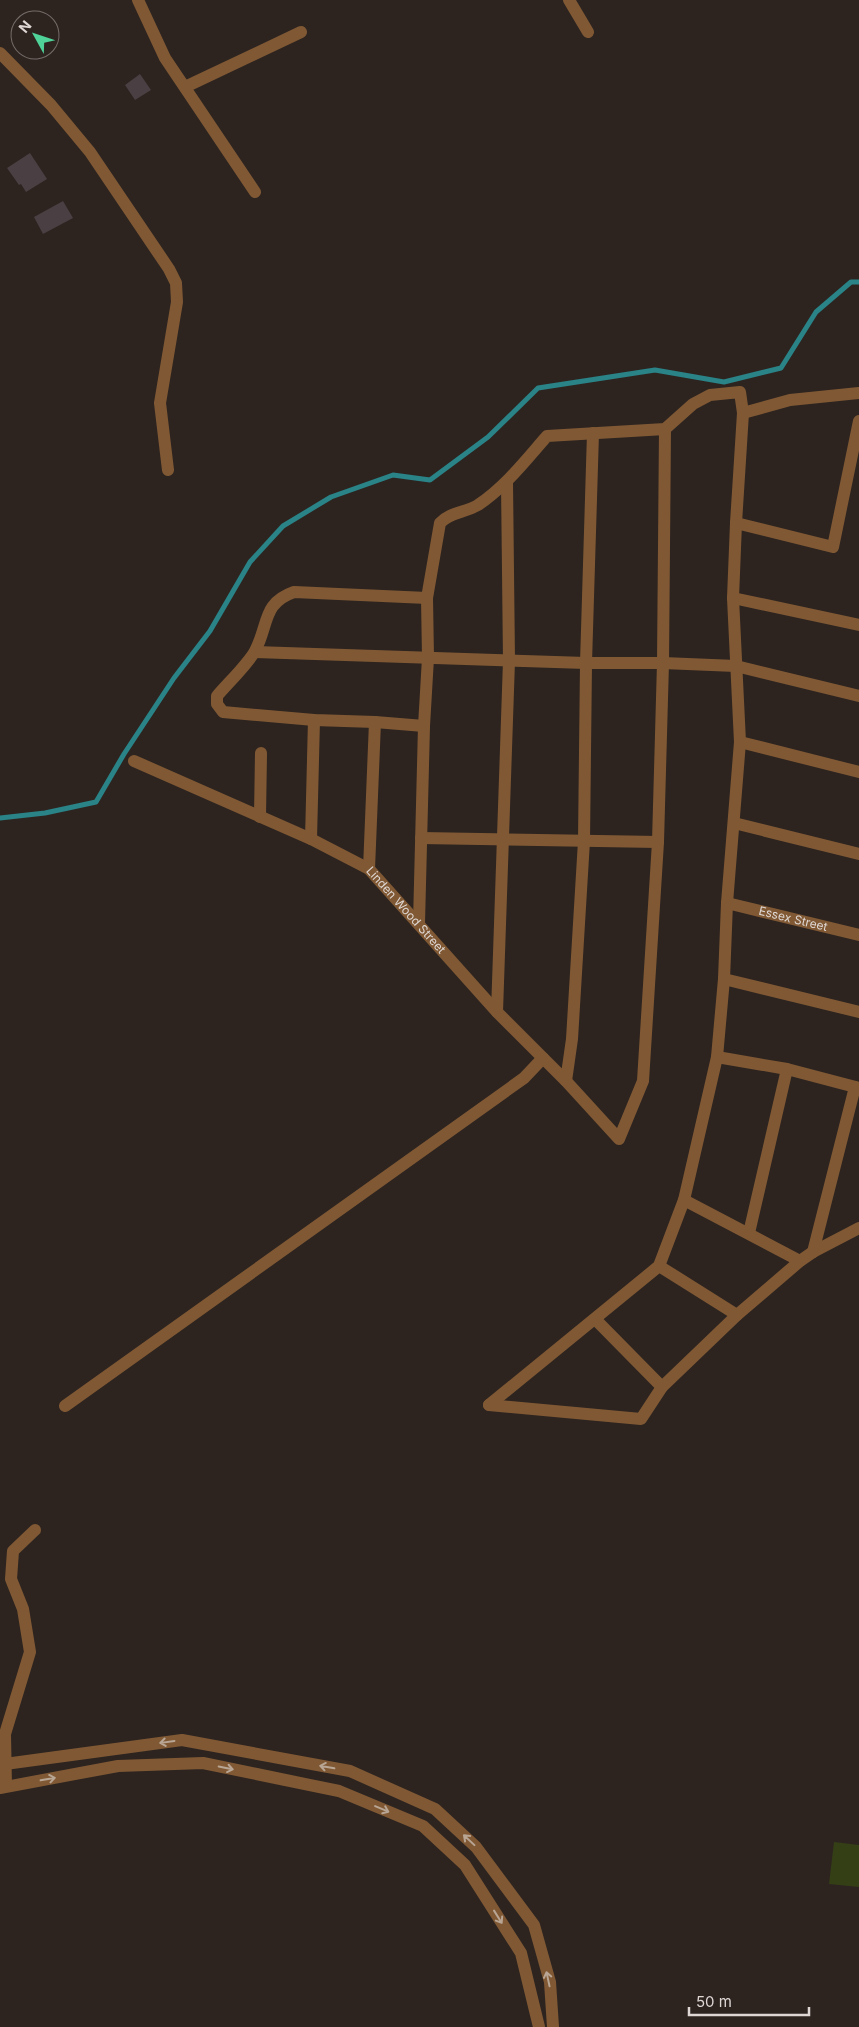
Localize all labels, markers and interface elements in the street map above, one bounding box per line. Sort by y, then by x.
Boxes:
north arrow [10,10,60,60]
text: N [15,17,35,36]
street label: Linden Wood Street [363,863,449,957]
street label: Essex Street [757,903,829,934]
one-way arrow [159,1737,175,1747]
one-way arrow [319,1761,335,1771]
one-way arrow [218,1764,234,1773]
one-way arrow [39,1773,55,1783]
one-way arrow [374,1805,389,1815]
one-way arrow [462,1834,475,1846]
one-way arrow [493,1909,503,1923]
one-way arrow [543,1971,552,1987]
scale bar [689,1984,809,2016]
text: 50 m [696,1992,732,2011]

